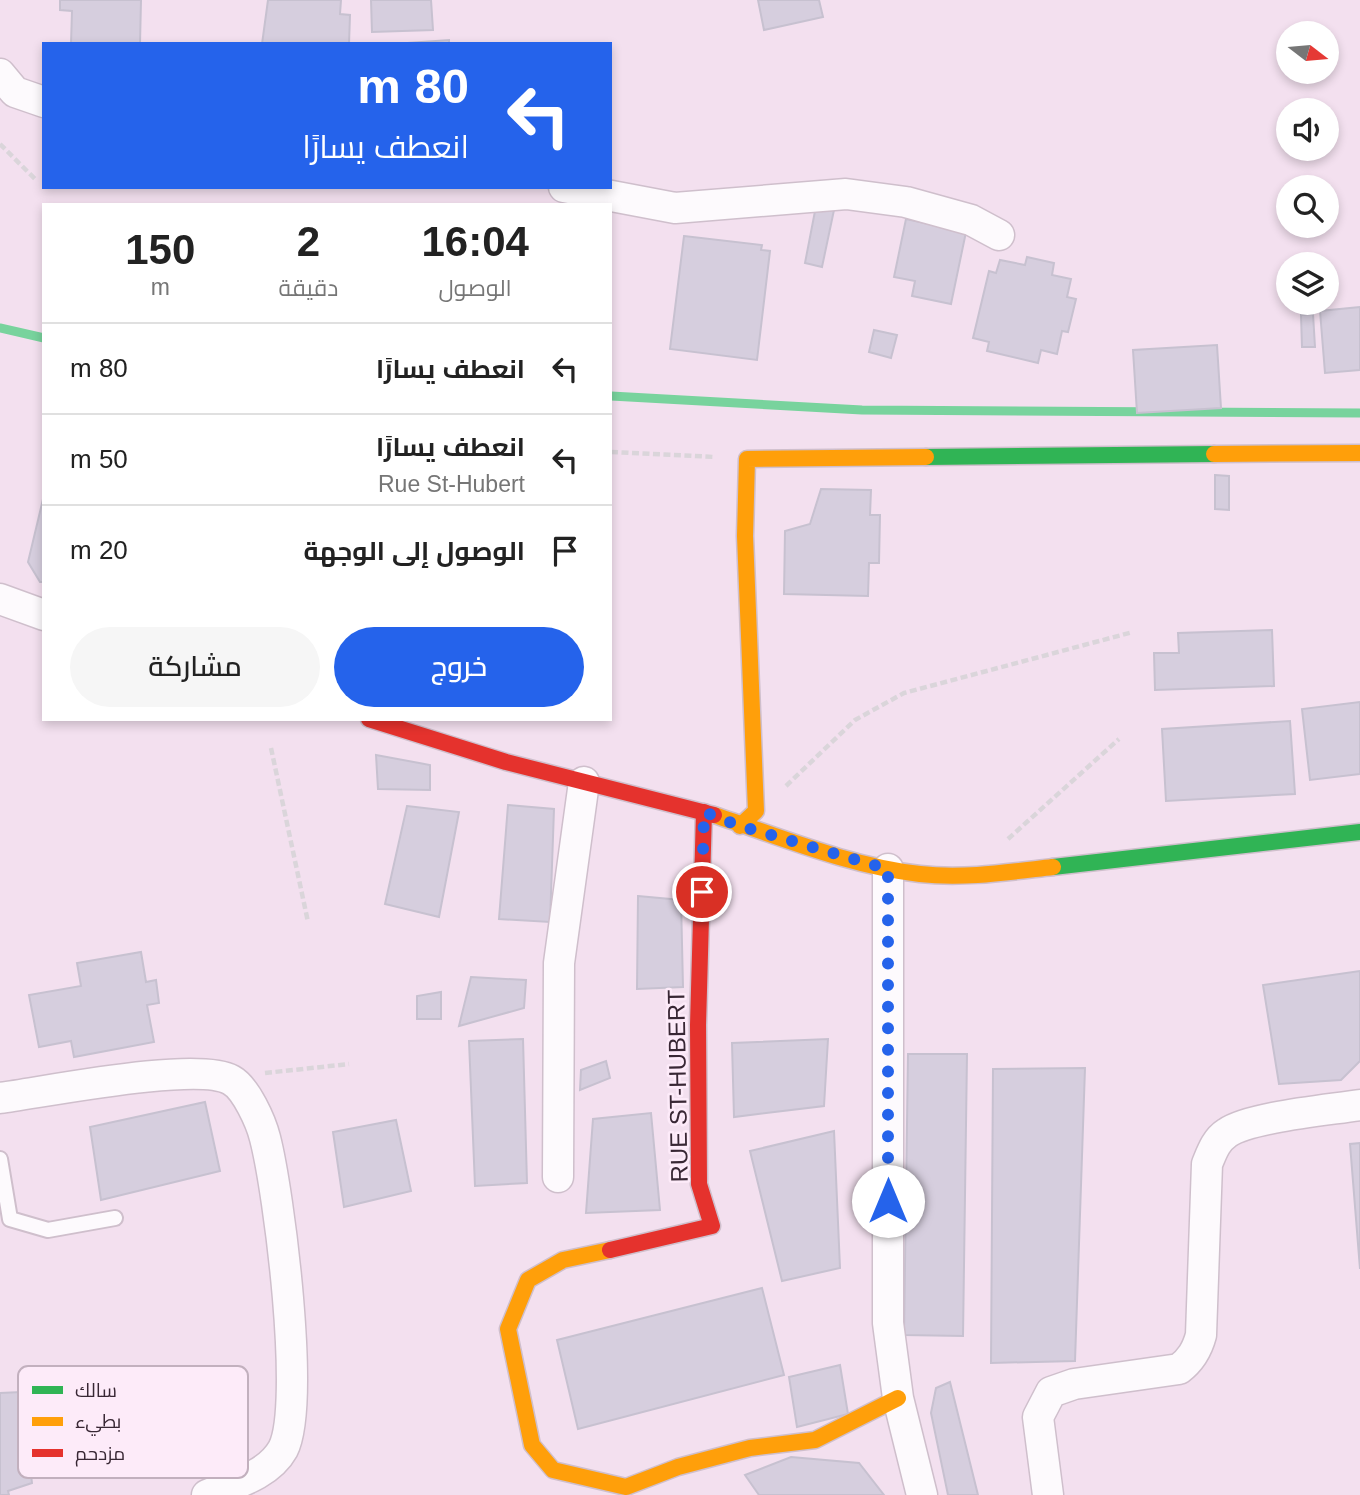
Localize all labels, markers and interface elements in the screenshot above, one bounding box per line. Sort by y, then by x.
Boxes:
north arrow [1276,21,1339,84]
map controls [1276,21,1339,315]
text: 80 m [357,59,469,113]
icon: left [493,70,584,161]
button: sound [1276,98,1339,161]
text: انعطف يسارًا [302,129,469,165]
button: search [1276,175,1339,238]
text: 2 [297,218,320,265]
text: 16:04 [421,218,529,265]
text: 150 [125,226,195,273]
button: layers [1276,252,1339,315]
text: m [151,274,170,300]
text: دقيقة [278,275,338,301]
text: الوصول [438,275,512,301]
icon: left [546,350,584,388]
text: 80 m [70,353,128,383]
text: انعطف يسارًا [376,354,525,384]
text: انعطف يسارًا [376,432,525,462]
icon: left [546,441,584,479]
text: 50 m [70,444,128,474]
text: Rue St-Hubert [378,471,525,497]
icon: arrive [546,532,584,570]
text: 20 m [70,535,128,565]
text: الوصول إلى الوجهة [303,536,525,566]
button: مشاركة [70,627,320,707]
button: خروج [334,627,584,707]
pin [672,862,732,922]
icon: arrive [683,873,721,911]
street label: RUE ST-HUBERT [662,989,693,1183]
position arrow [851,1164,925,1238]
legend [18,1366,248,1478]
text: سالك [75,1380,117,1401]
text: بطيء [75,1411,121,1436]
text: مزدحم [75,1443,125,1467]

